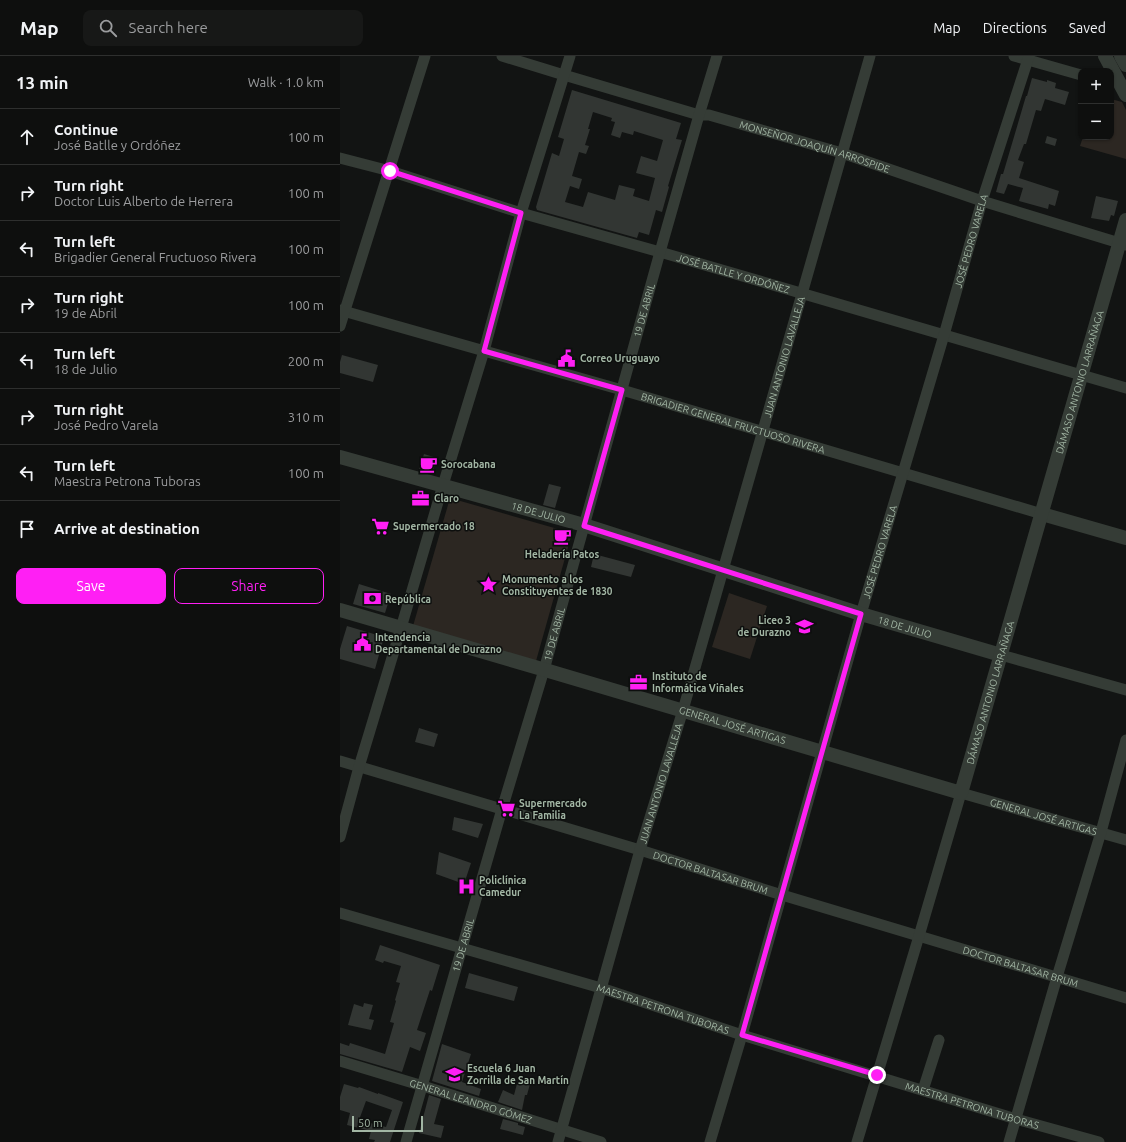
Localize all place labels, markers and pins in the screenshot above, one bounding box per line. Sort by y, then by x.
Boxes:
public building icon: Correo Uruguayo [557,348,577,368]
place label: Correo Uruguayo [580,353,660,364]
cafe icon: Sorocabana [418,454,438,474]
place label: Sorocabana [441,459,496,470]
office icon: Claro [411,488,431,508]
place label: Claro [434,493,459,504]
supermarket icon: Supermercado 18 [370,516,390,536]
place label: Supermercado 18 [393,521,475,532]
cafe icon: Heladería Patos [552,527,572,547]
place label: Heladería Patos [525,548,600,560]
place label: Monumento a los Constituyentes de 1830 [502,574,613,597]
place icon: Monumento a los Constituyentes de 1830 [479,575,499,595]
bank icon: República [362,589,382,609]
place label: República [385,593,431,605]
place label: Liceo 3 de Durazno [738,615,791,638]
school or university icon: Liceo 3 de Durazno [794,616,814,636]
place label: Intendencia Departamental de Durazno [375,632,502,655]
public building icon: Intendencia Departamental de Durazno [352,633,372,653]
place label: Instituto de Informática Viñales [652,671,744,694]
office icon: Instituto de Informática Viñales [629,672,649,692]
place label: Supermercado La Familia [519,798,587,821]
supermarket icon: Supermercado La Familia [496,799,516,819]
place label: Policlínica Camedur [479,874,527,898]
hospital icon: Policlínica Camedur [456,876,476,896]
place label: Escuela 6 Juan Zorrilla de San Martín [467,1063,569,1086]
school or university icon: Escuela 6 Juan Zorrilla de San Martín [444,1064,464,1084]

